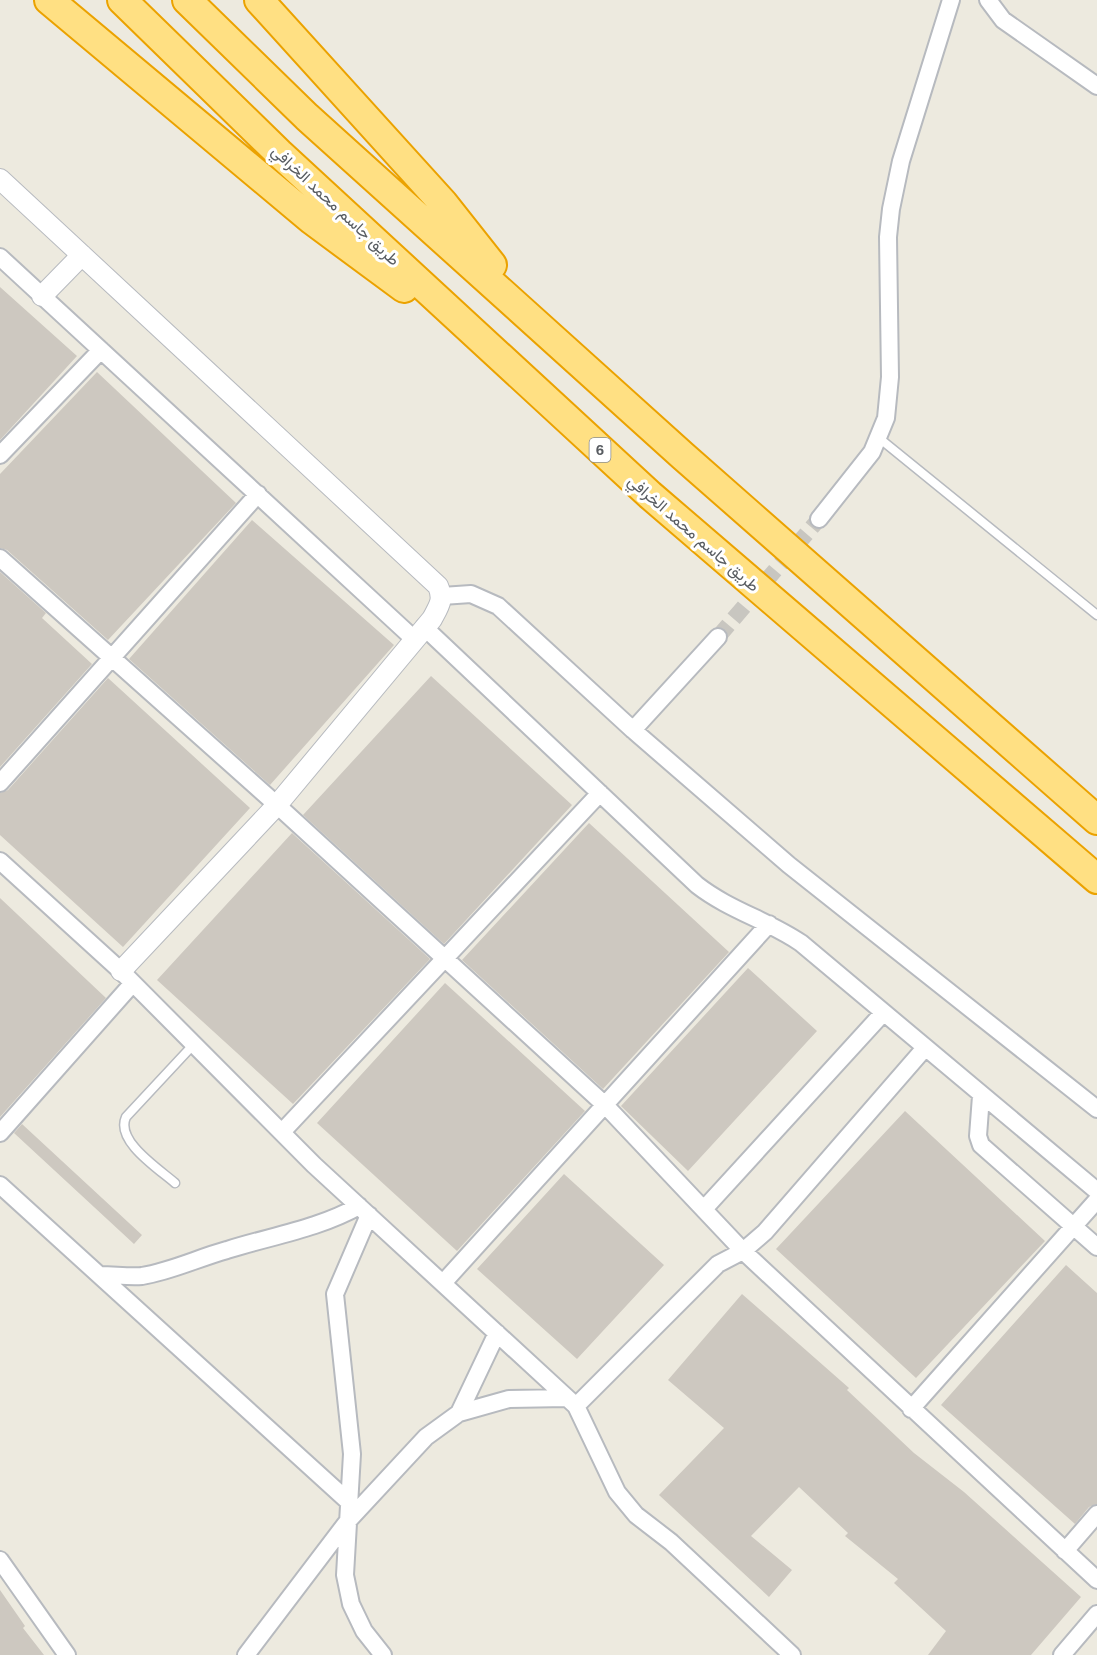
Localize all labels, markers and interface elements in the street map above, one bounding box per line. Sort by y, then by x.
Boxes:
street label: طريق جاسم محمد الخرافي [265,142,403,272]
road number: 6 [590,438,610,462]
street label: طريق جاسم محمد الخرافي [622,472,763,599]

